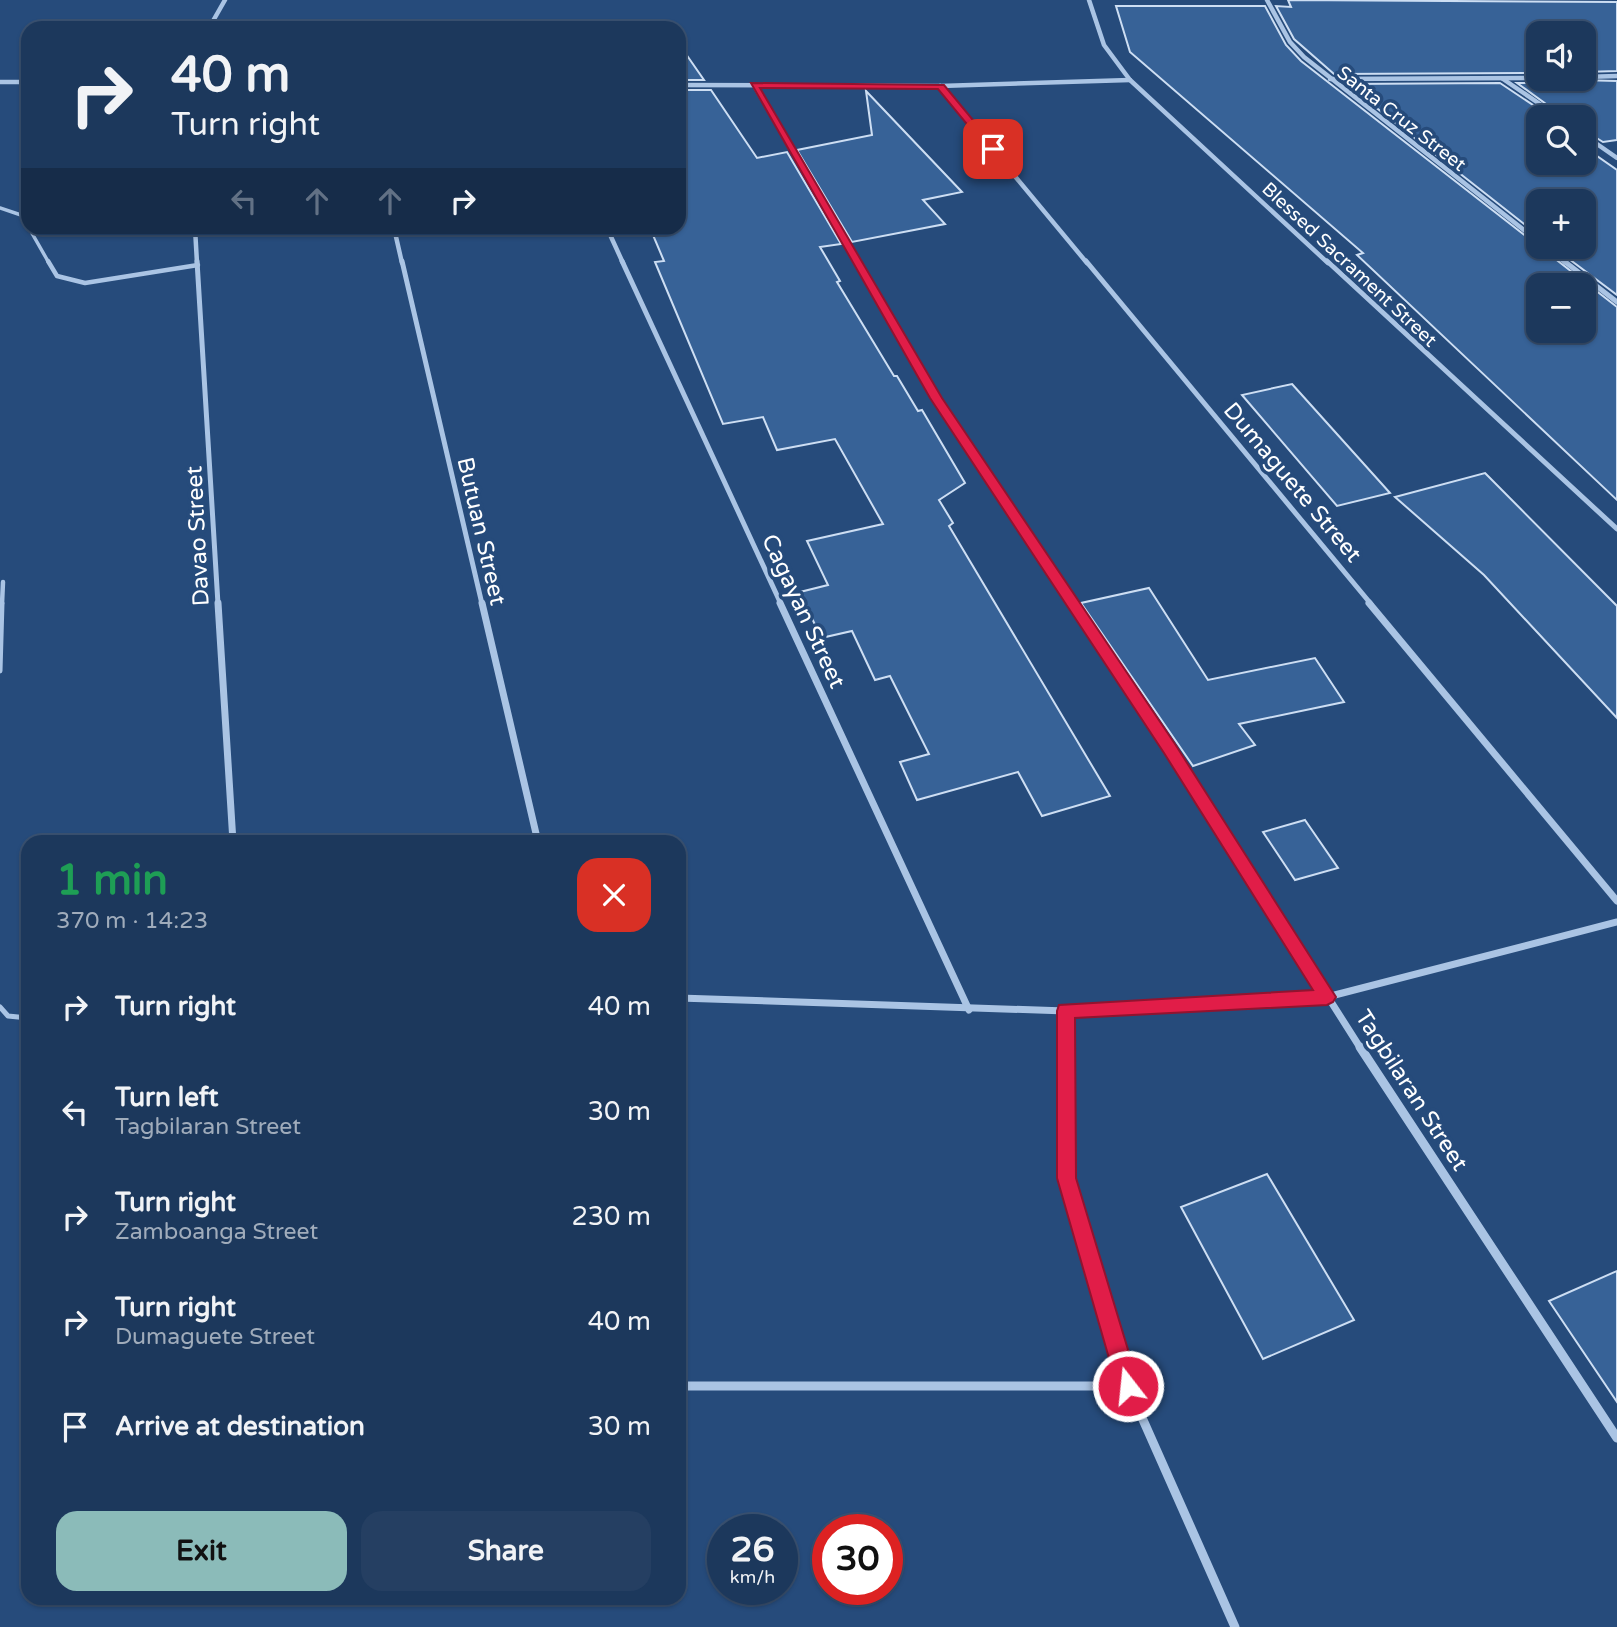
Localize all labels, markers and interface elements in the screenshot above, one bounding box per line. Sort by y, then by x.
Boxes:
map controls [1526,21,1596,343]
button: sound [1526,21,1596,91]
text: 40 m [171,46,290,105]
icon: right [56,49,147,140]
street label: Santa Cruz Street [1333,62,1470,176]
button: search [1526,105,1596,175]
text: Turn right [171,106,320,144]
pin [963,119,1023,179]
icon: arrive [974,130,1012,168]
street label: Blessed Sacrament Street [1257,178,1441,352]
icon: left [225,182,263,220]
icon: ahead [298,182,336,220]
icon: ahead [371,182,409,220]
icon: right [444,182,482,220]
button: + [1526,189,1596,259]
button: − [1526,273,1596,343]
street label: Dumaguete Street [1217,397,1367,568]
street label: Butuan Street [450,454,512,608]
street label: Davao Street [180,465,216,607]
street label: Cagayan Street [755,530,851,693]
text: 1 min [56,855,168,906]
button: close [577,858,651,932]
text: 370 m · 14:23 [56,907,208,935]
icon: right [56,988,94,1026]
text: Turn right [115,991,236,1022]
text: 40 m [588,991,651,1022]
street label: Tagbilaran Street [1349,1005,1474,1176]
text: Turn left [115,1082,218,1113]
icon: left [56,1093,94,1131]
text: 30 m [588,1096,651,1127]
text: Tagbilaran Street [115,1113,301,1141]
text: Turn right [115,1187,236,1218]
icon: right [56,1198,94,1236]
text: 230 m [571,1201,651,1232]
text: Zamboanga Street [115,1218,318,1246]
text: Turn right [115,1292,236,1323]
icon: right [56,1303,94,1341]
text: 40 m [588,1306,651,1337]
text: Dumaguete Street [115,1323,315,1351]
position arrow [1091,1349,1165,1423]
icon: arrive [56,1408,94,1446]
text: Arrive at destination [115,1411,365,1442]
text: 30 m [588,1411,651,1442]
button: Exit [56,1511,347,1591]
button: Share [361,1511,651,1591]
speed limit sign: 30 [812,1514,903,1605]
text: 26 [731,1529,774,1571]
text: km/h [730,1566,775,1588]

